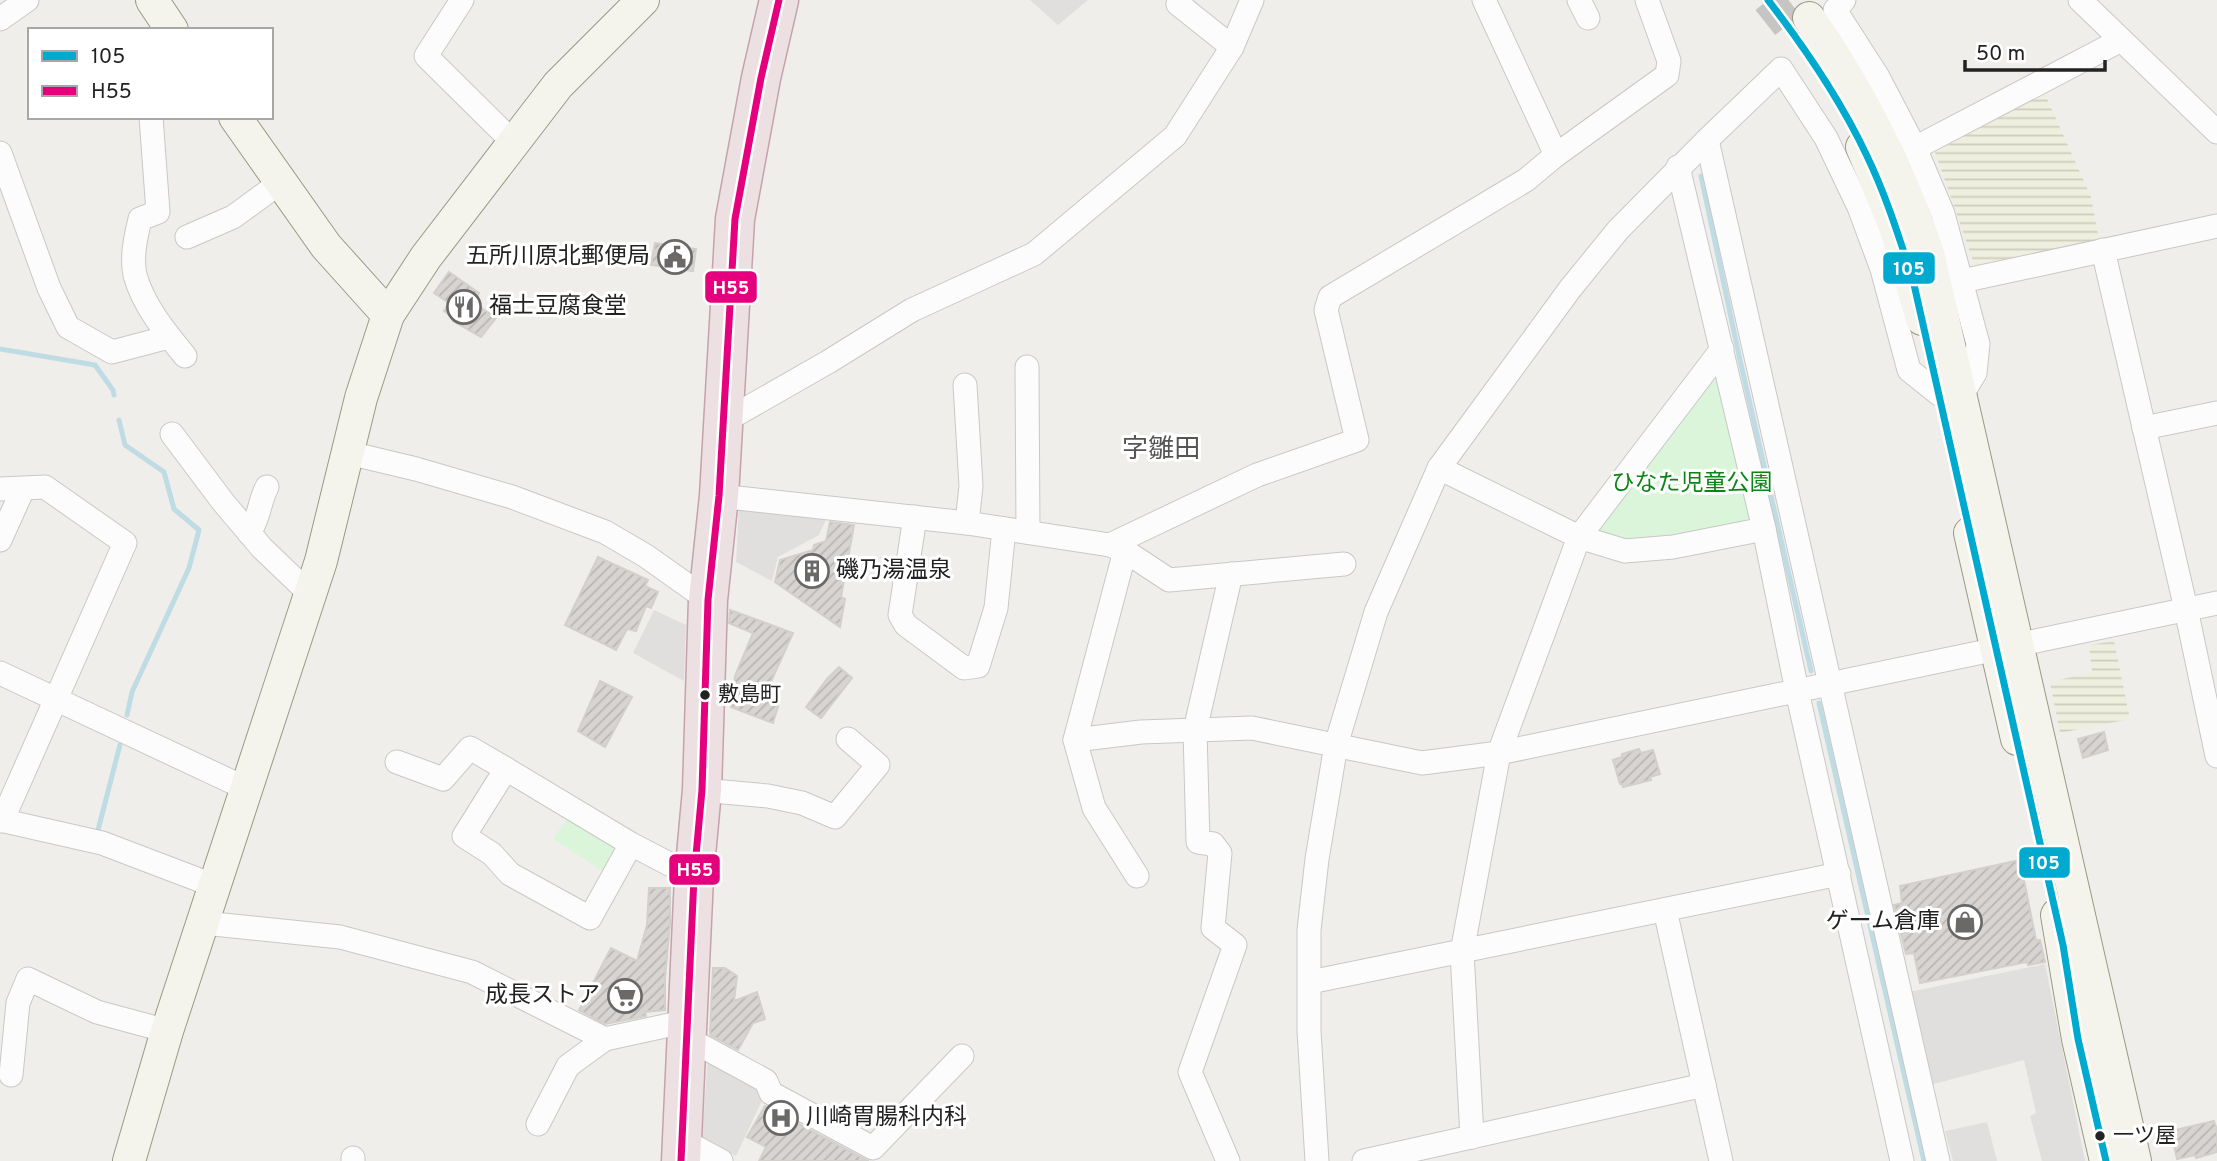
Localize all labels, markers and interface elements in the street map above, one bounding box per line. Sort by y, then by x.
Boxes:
legend [28,28,273,119]
scale bar [1965,28,2105,72]
text: 50 m [1976,41,2025,68]
text: 105 [91,44,125,71]
text: H55 [91,79,132,106]
public building icon: 五所川原北郵便局 [656,238,694,276]
place label: 五所川原北郵便局 [466,243,650,272]
line badge: 105 [1882,251,1936,285]
text: 105 [1893,258,1925,282]
line badge: H55 [704,270,758,304]
text: H55 [713,277,749,301]
restaurant icon: 福士豆腐食堂 [445,288,483,326]
place label: 福士豆腐食堂 [489,293,627,322]
district label: 字雛田 [1122,434,1200,467]
park label: ひなた児童公園 [1612,470,1773,499]
building icon: 磯乃湯温泉 [793,552,831,590]
place label: 磯乃湯温泉 [836,557,951,586]
place label: 敷島町 [718,682,781,709]
marker: 敷島町 [698,688,712,702]
line badge: 105 [2018,846,2071,879]
text: 105 [2028,852,2060,876]
line badge: H55 [668,853,721,886]
text: H55 [677,859,713,883]
shop icon: ゲーム倉庫 [1946,903,1984,941]
place label: ゲーム倉庫 [1826,908,1940,937]
supermarket icon: 成長ストア [606,977,644,1015]
place label: 成長ストア [485,982,600,1011]
hospital icon: 川崎胃腸科内科 [762,1099,800,1137]
place label: 川崎胃腸科内科 [806,1104,967,1133]
place label: 一ツ屋 [2113,1123,2176,1150]
marker: 一ツ屋 [2093,1129,2107,1143]

